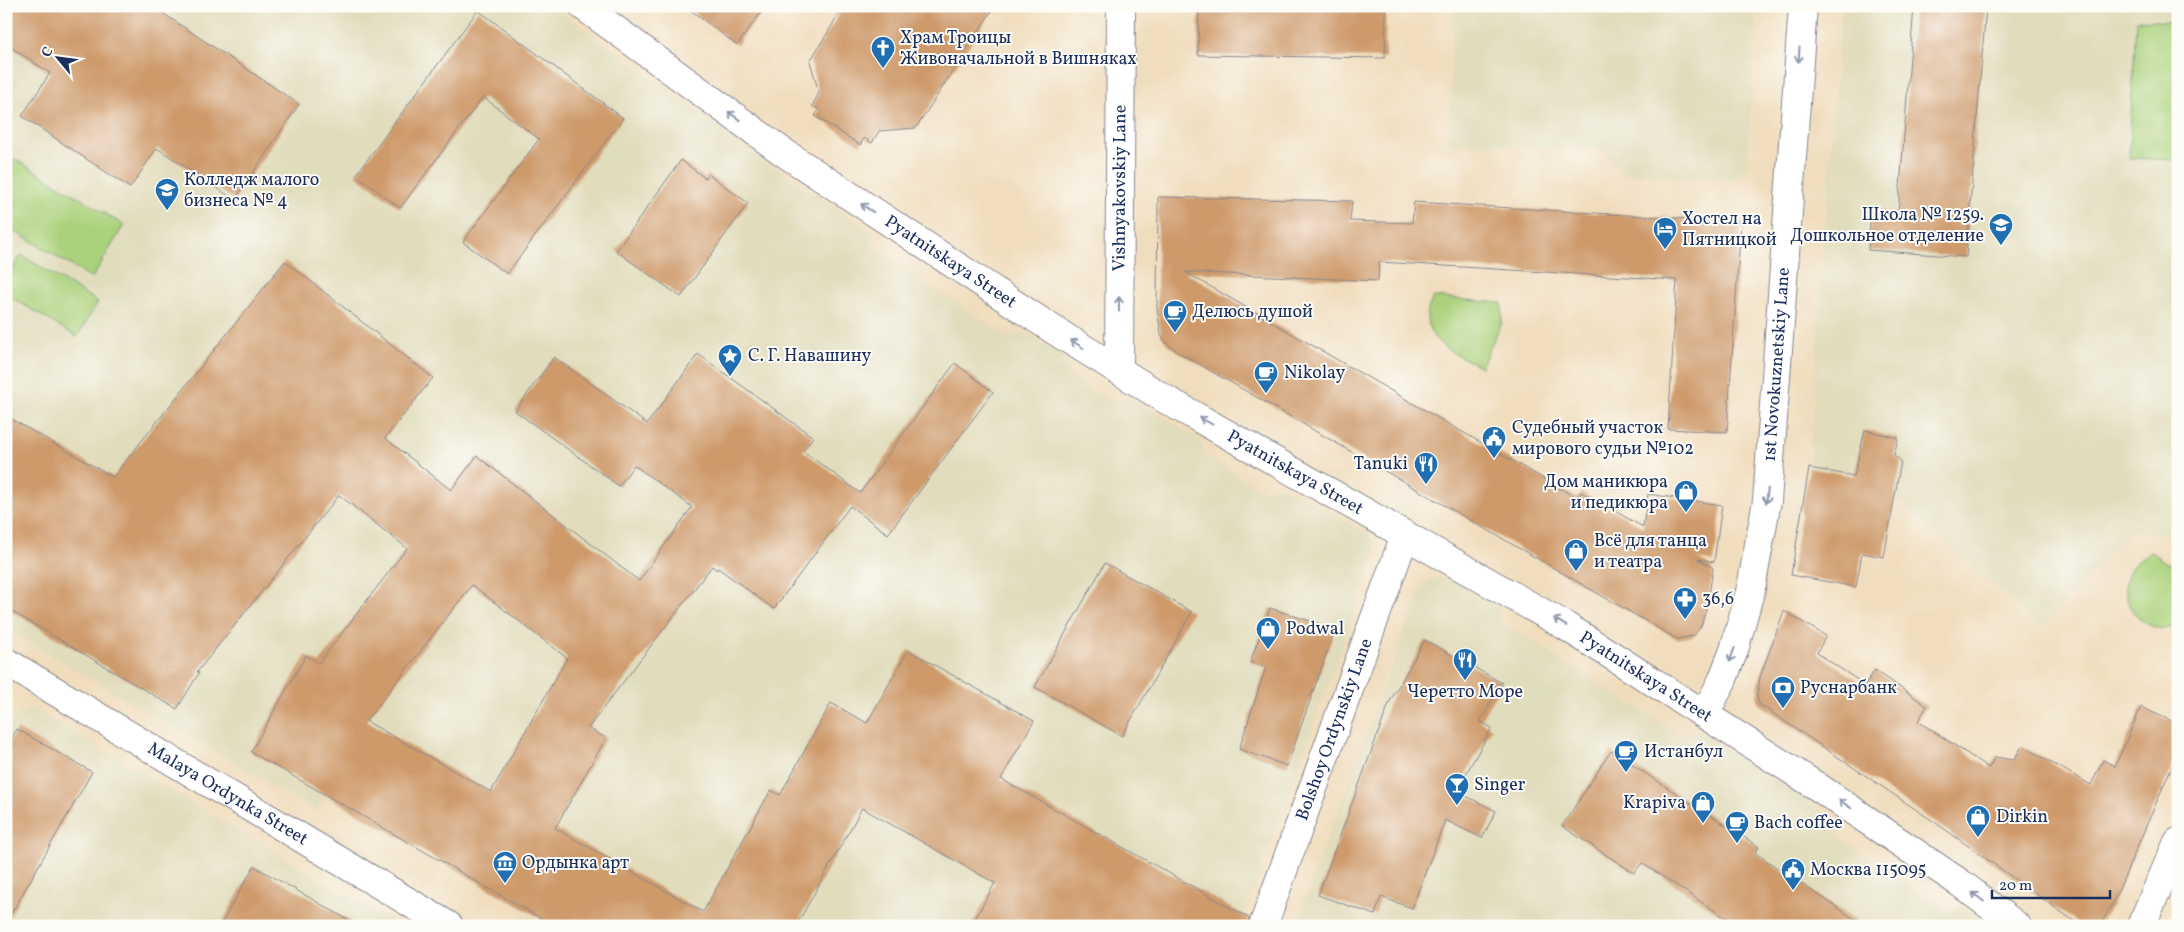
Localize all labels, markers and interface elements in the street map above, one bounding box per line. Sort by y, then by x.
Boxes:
place label: Храм Троицы Живоначальной в Вишняках [900,26,1137,72]
north arrow [32,32,82,82]
church icon: Храм Троицы Живоначальной в Вишняках [870,35,896,69]
text: С [37,44,58,61]
one-way arrow [1795,47,1804,63]
street label: Vishnyakovskiy Lane [1107,105,1133,271]
one-way arrow [728,110,741,121]
place label: Колледж малого бизнеса № 4 [184,168,319,214]
school or university icon: Колледж малого бизнеса № 4 [154,177,180,211]
one-way arrow [861,203,875,213]
place label: Школа № 1259. Дошкольное отделение [1790,203,1984,249]
place label: Хостел на Пятницкой [1682,207,1777,253]
street label: Pyatnitskaya Street [880,210,1021,315]
school or university icon: Школа № 1259. Дошкольное отделение [1988,212,2014,246]
hotel icon: Хостел на Пятницкой [1652,216,1678,250]
street label: 1st Novokuznetskiy Lane [1757,266,1796,463]
one-way arrow [1114,296,1124,312]
cafe icon: Делюсь душой [1162,299,1188,333]
place label: Делюсь душой [1192,300,1313,325]
one-way arrow [1071,339,1085,349]
place icon: С. Г. Навашину [717,343,743,377]
place label: С. Г. Навашину [748,344,871,369]
cafe icon: Nikolay [1253,360,1279,394]
place label: Nikolay [1284,361,1346,386]
one-way arrow [1199,416,1214,426]
place label: Судебный участок мирового судьи №102 [1512,416,1694,462]
street label: Pyatnitskaya Street [1222,424,1368,521]
public building icon: Судебный участок мирового судьи №102 [1481,425,1507,459]
restaurant icon: Tanuki [1413,451,1439,485]
place label: Tanuki [1353,452,1408,477]
place label: Дом маникюра и педикюра [1544,470,1668,516]
shop icon: Дом маникюра и педикюра [1673,479,1699,513]
one-way arrow [1762,488,1772,504]
place label: Всё для танца и театра [1594,529,1707,575]
shop icon: Всё для танца и театра [1563,538,1589,572]
pharmacy icon: 36,6 [1672,586,1698,620]
place label: 36,6 [1702,587,1734,612]
shop icon: Podwal [1255,616,1281,650]
place label: Podwal [1286,617,1344,642]
one-way arrow [1554,617,1568,627]
street label: Pyatnitskaya Street [1574,625,1717,729]
street label: Bolshoy Ordynskiy Lane [1290,635,1379,824]
one-way arrow [1727,646,1736,662]
restaurant icon: Черетто Море [1452,647,1478,681]
bank icon: Руснарбанк [1770,675,1796,709]
place label: Руснарбанк [1800,676,1897,701]
place label: Черетто Море [1407,680,1523,705]
street label: Malaya Ordynka Street [143,737,313,852]
cafe icon: Истанбул [1613,739,1639,773]
place label: Истанбул [1644,740,1723,765]
bar icon: Singer [1444,772,1470,806]
place label: Singer [1474,773,1526,798]
shop icon: Krapiva [1690,790,1716,824]
place label: Krapiva [1623,791,1686,816]
one-way arrow [1838,799,1852,809]
shop icon: Dirkin [1965,804,1991,838]
place label: Dirkin [1996,805,2048,830]
cafe icon: Bach coffee [1724,810,1750,844]
place label: Bach coffee [1754,811,1843,836]
museum icon: Ордынка арт [492,850,518,884]
place label: Ордынка арт [522,851,629,876]
public building icon: Москва 115095 [1780,857,1806,891]
place label: Москва 115095 [1810,858,1926,883]
scale bar [1992,867,2109,899]
text: 20 m [1999,876,2032,897]
one-way arrow [1972,891,1985,902]

